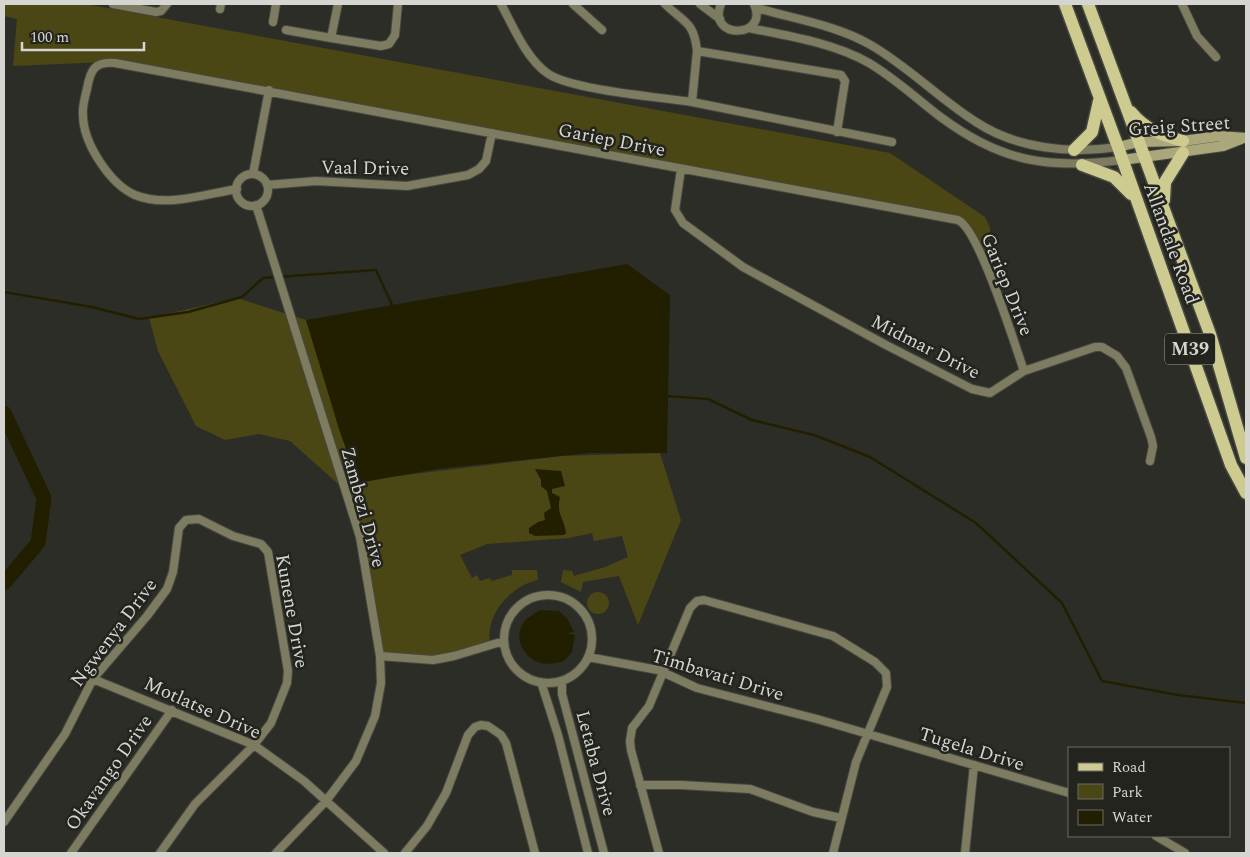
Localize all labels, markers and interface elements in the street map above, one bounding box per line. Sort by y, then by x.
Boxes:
scale bar [22,20,145,52]
text: 100 m [30,26,69,49]
street label: Greig Street [1127,108,1231,145]
street label: Gariep Drive [556,116,668,165]
street label: Vaal Drive [320,153,409,184]
street label: Allandale Road [1135,179,1206,309]
street label: Gariep Drive [973,229,1040,340]
street label: Midmar Drive [866,307,985,387]
road number: M39 [1165,334,1215,364]
street label: Zambezi Drive [332,444,393,571]
street label: Kunene Drive [267,552,316,671]
street label: Ngwenya Drive [64,572,165,693]
street label: Timbavati Drive [648,641,787,709]
street label: Motlatse Drive [139,670,266,747]
street label: Letaba Drive [568,707,624,820]
street label: Okavango Drive [58,709,160,837]
street label: Tugela Drive [915,720,1028,779]
legend [1068,747,1230,837]
text: Road [1112,756,1146,779]
text: Park [1112,781,1143,804]
text: Water [1112,806,1152,829]

